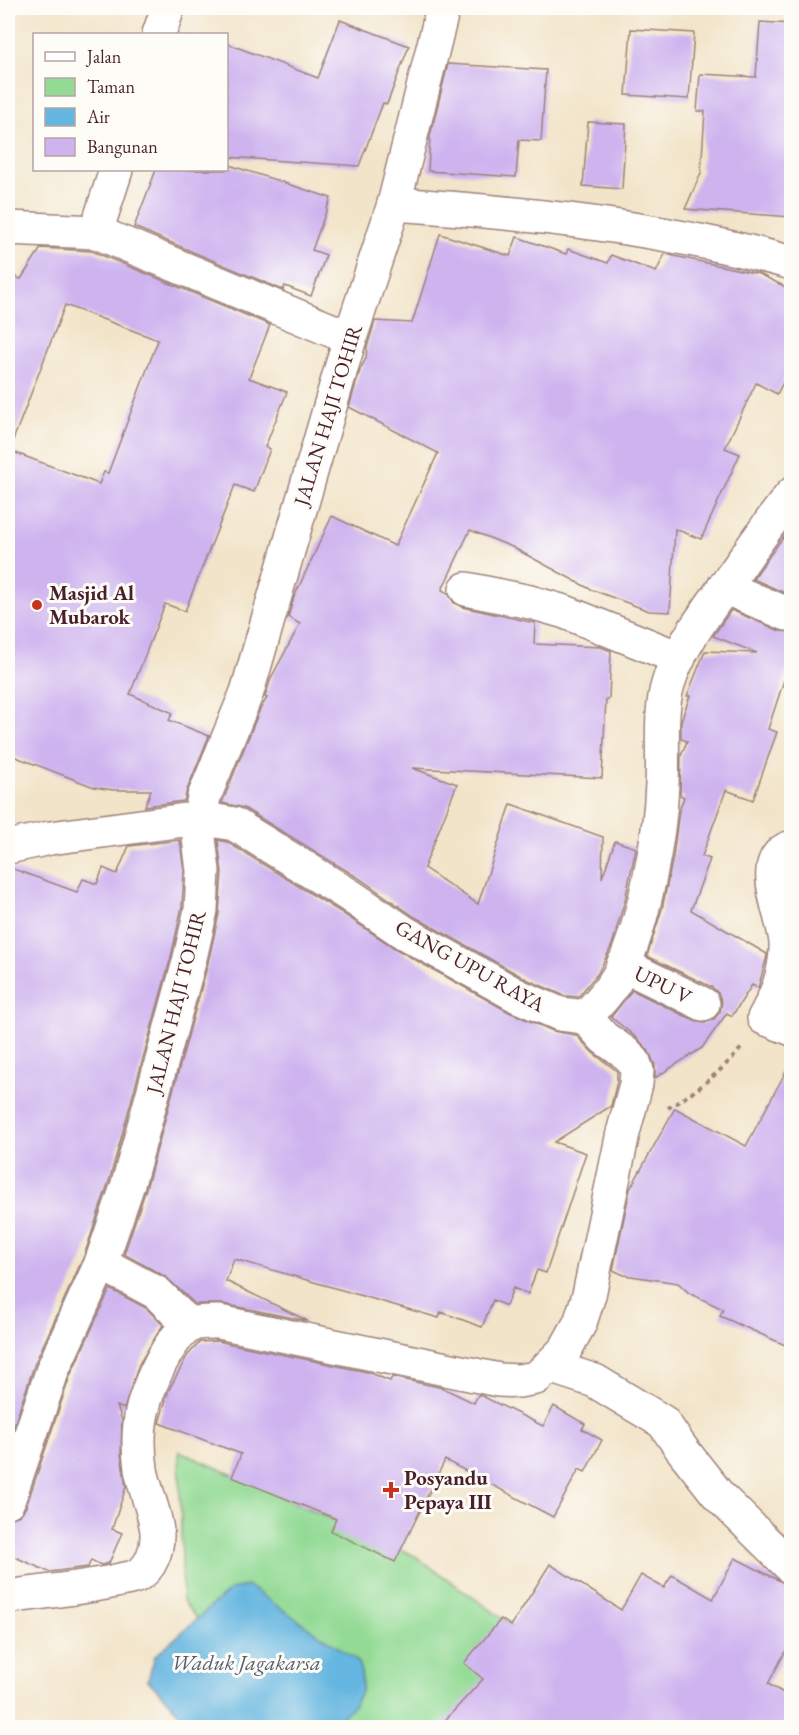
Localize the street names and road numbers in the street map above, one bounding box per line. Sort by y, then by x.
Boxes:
street label: JALAN HAJI TOHIR [287,320,368,511]
street label: JALAN HAJI TOHIR [139,906,212,1098]
street label: GANG UPU RAYA [391,913,550,1018]
street label: UPU V [630,959,697,1010]

